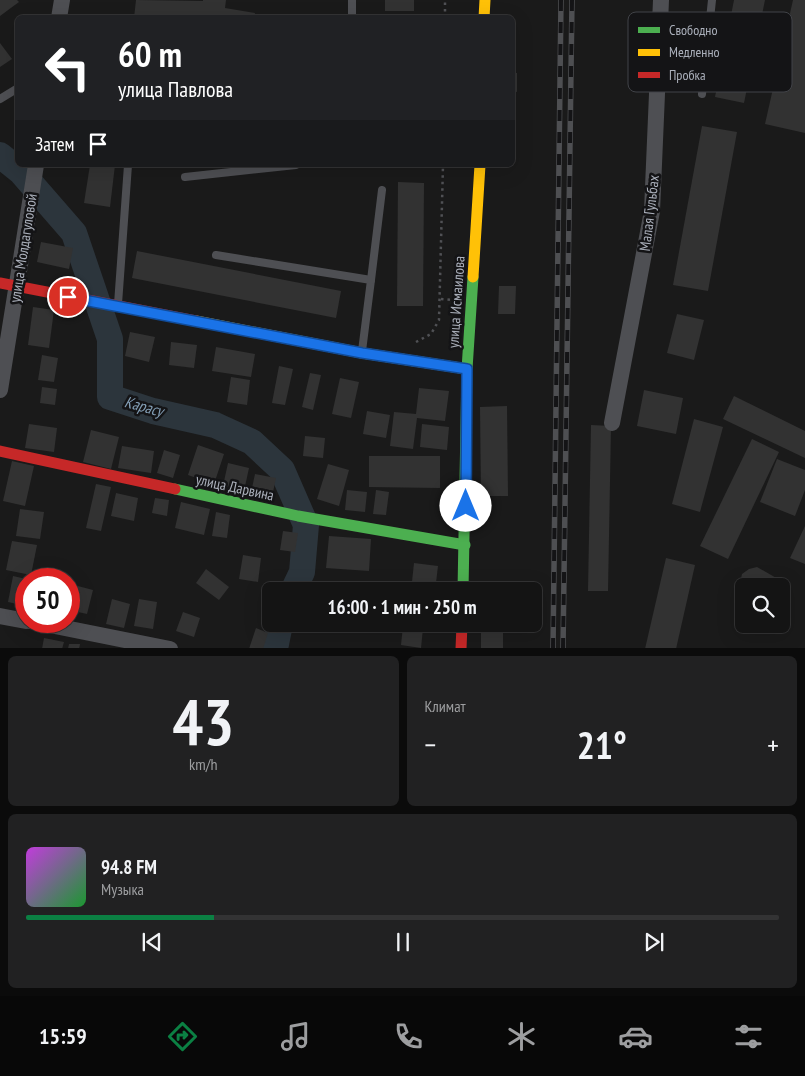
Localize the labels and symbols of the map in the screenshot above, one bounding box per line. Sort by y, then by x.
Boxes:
legend [628,12,792,92]
text: Свободно [669,21,717,39]
text: Медленно [669,43,720,61]
text: Пробка [669,66,706,84]
street label: Малая Гульбах [635,174,663,252]
street label: улица Молдагуловой [5,192,41,304]
street label: улица Исмаилова [443,255,469,349]
pin [47,276,89,318]
water label: Карасу [122,391,167,421]
street label: улица Дарвина [194,469,276,505]
position arrow [439,479,491,531]
speed limit sign: 50 [15,568,80,633]

